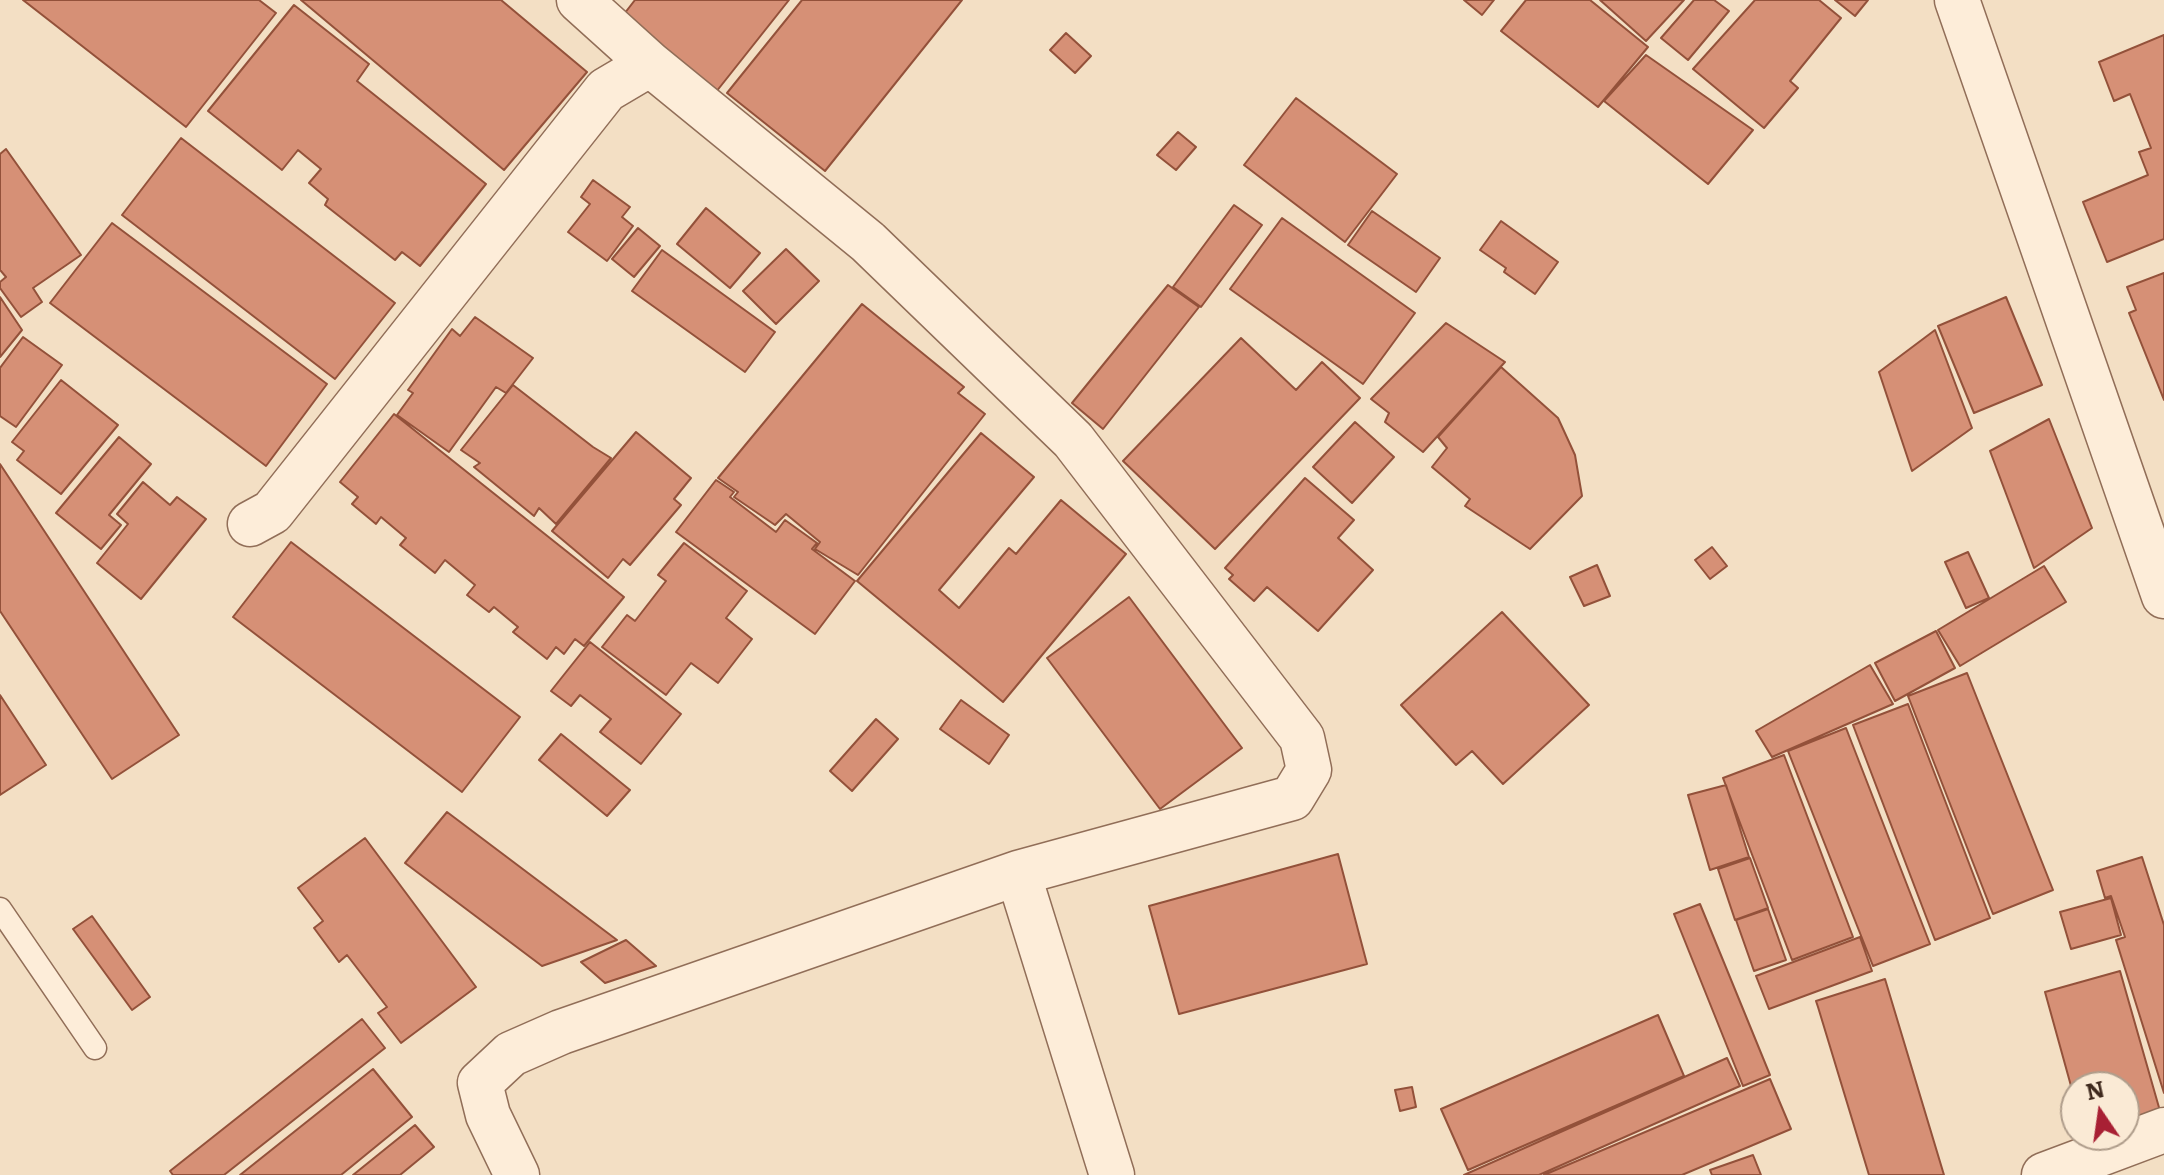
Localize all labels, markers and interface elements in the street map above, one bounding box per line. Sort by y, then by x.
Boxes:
north arrow [2060,1071,2140,1151]
text: N [2082,1071,2108,1107]

